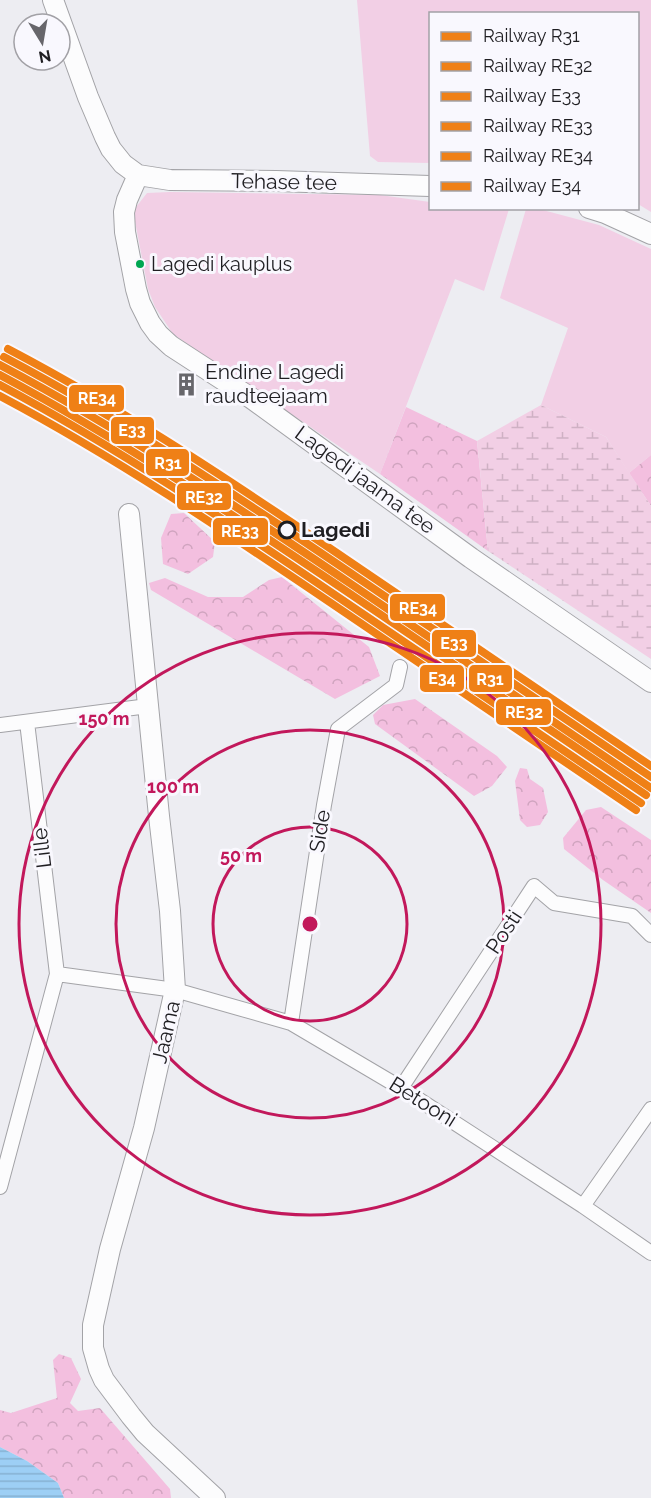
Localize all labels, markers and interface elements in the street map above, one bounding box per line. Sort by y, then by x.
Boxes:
north arrow [12,12,72,72]
legend [429,12,639,210]
text: Railway R31 [483,25,580,46]
text: N [37,46,53,67]
text: Railway RE32 [483,55,592,76]
text: Railway E33 [483,85,581,106]
text: Railway RE33 [483,115,593,136]
text: Railway RE34 [483,145,593,166]
street label: Tehase tee [231,168,337,195]
text: Railway E34 [483,175,581,196]
place label: Lagedi kauplus [151,252,292,276]
marker: Lagedi kauplus [134,258,146,270]
place label: Endine Lagedi raudteejaam [205,359,344,408]
building icon: Endine Lagedi raudteejaam [174,371,200,397]
line badge: RE34 [68,384,125,413]
text: RE34 [78,389,116,408]
line badge: E33 [110,416,155,445]
text: E33 [118,421,146,440]
street label: Lagedi jaama tee [290,421,440,539]
line badge: R31 [145,448,190,477]
text: R31 [154,454,182,473]
line badge: RE32 [176,482,232,511]
text: RE32 [185,488,223,507]
line badge: RE33 [212,517,269,546]
place label: Lagedi [301,517,370,543]
marker: Lagedi [278,521,296,539]
text: RE33 [221,522,259,541]
line badge: RE34 [389,593,446,622]
text: RE34 [399,599,437,618]
line badge: E33 [431,629,477,658]
text: E33 [440,634,468,653]
line badge: E34 [419,664,465,693]
line badge: R31 [468,664,513,693]
text: E34 [428,669,456,688]
text: R31 [476,670,504,689]
line badge: RE32 [495,698,552,726]
text: RE32 [505,703,543,722]
text: 150 m [79,708,130,729]
text: 100 m [147,776,199,797]
street label: Side [304,808,335,854]
street label: Lille [27,826,56,870]
text: 50 m [220,845,262,866]
street label: Posti [480,905,527,958]
centre of rings [300,914,320,934]
street label: Jaama [146,998,185,1066]
street label: Betooni [385,1071,462,1132]

